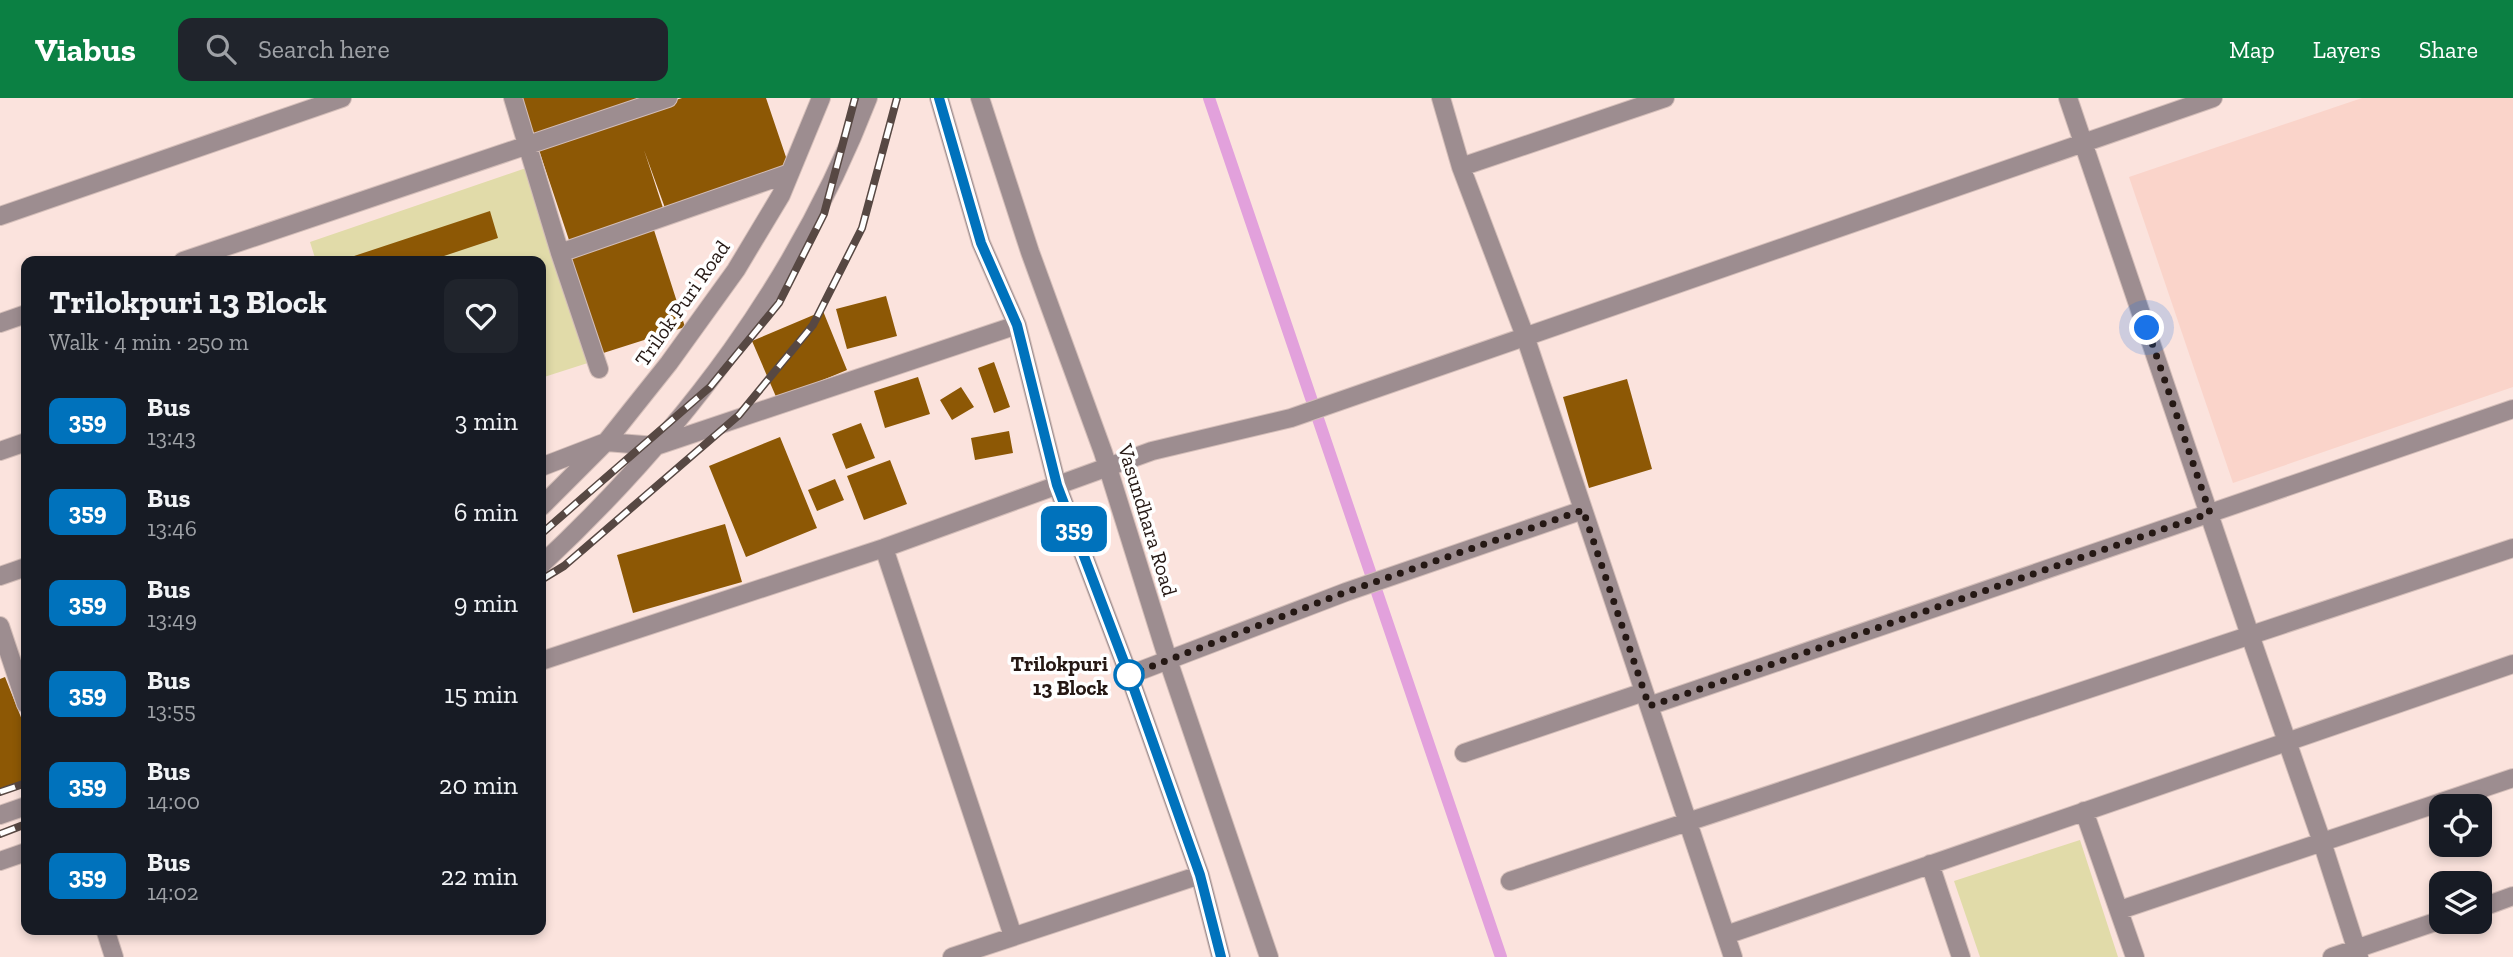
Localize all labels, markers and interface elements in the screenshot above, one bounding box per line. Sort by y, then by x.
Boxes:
search box [178,18,668,81]
text: Viabus [35,30,136,69]
icon: search [202,30,240,68]
text: Search here [258,33,390,65]
text: Map [2229,35,2275,64]
text: Layers [2313,35,2381,64]
text: Share [2419,35,2478,64]
street label: Trilok Puri Road [629,235,735,371]
button: heart [444,279,518,353]
text: Trilokpuri 13 Block [49,282,327,321]
your location [2129,310,2164,345]
text: Walk · 4 min · 250 m [49,328,249,356]
text: Bus [147,391,190,423]
text: 3 min [455,405,518,437]
text: 359 [68,406,107,435]
text: 13:43 [147,423,196,451]
street label: Vasundhara Road [1113,440,1183,600]
text: Bus [147,482,190,514]
text: 6 min [454,496,518,528]
text: 359 [68,497,107,526]
line badge: 359 [1034,506,1114,552]
text: 13:46 [147,514,197,542]
text: 359 [1055,514,1093,543]
text: Bus [147,573,190,605]
text: 9 min [454,587,518,619]
text: 359 [68,588,107,617]
text: 13:49 [147,605,197,633]
place label: Trilokpuri 13 Block [1010,651,1108,700]
marker: Trilokpuri 13 Block [1114,660,1144,690]
text: Bus [147,664,190,696]
text: 15 min [444,678,518,710]
text: 359 [68,679,107,708]
text: 13:55 [147,696,196,724]
text: Bus [147,755,190,787]
text: 20 min [439,769,518,801]
text: 359 [68,770,107,799]
text: 14:00 [147,787,200,815]
map controls [2429,794,2492,934]
button: locate [2429,794,2492,857]
text: Bus [147,846,190,878]
text: 22 min [441,860,518,892]
text: 359 [68,861,107,890]
button: layers [2429,871,2492,934]
text: 14:02 [147,878,199,906]

